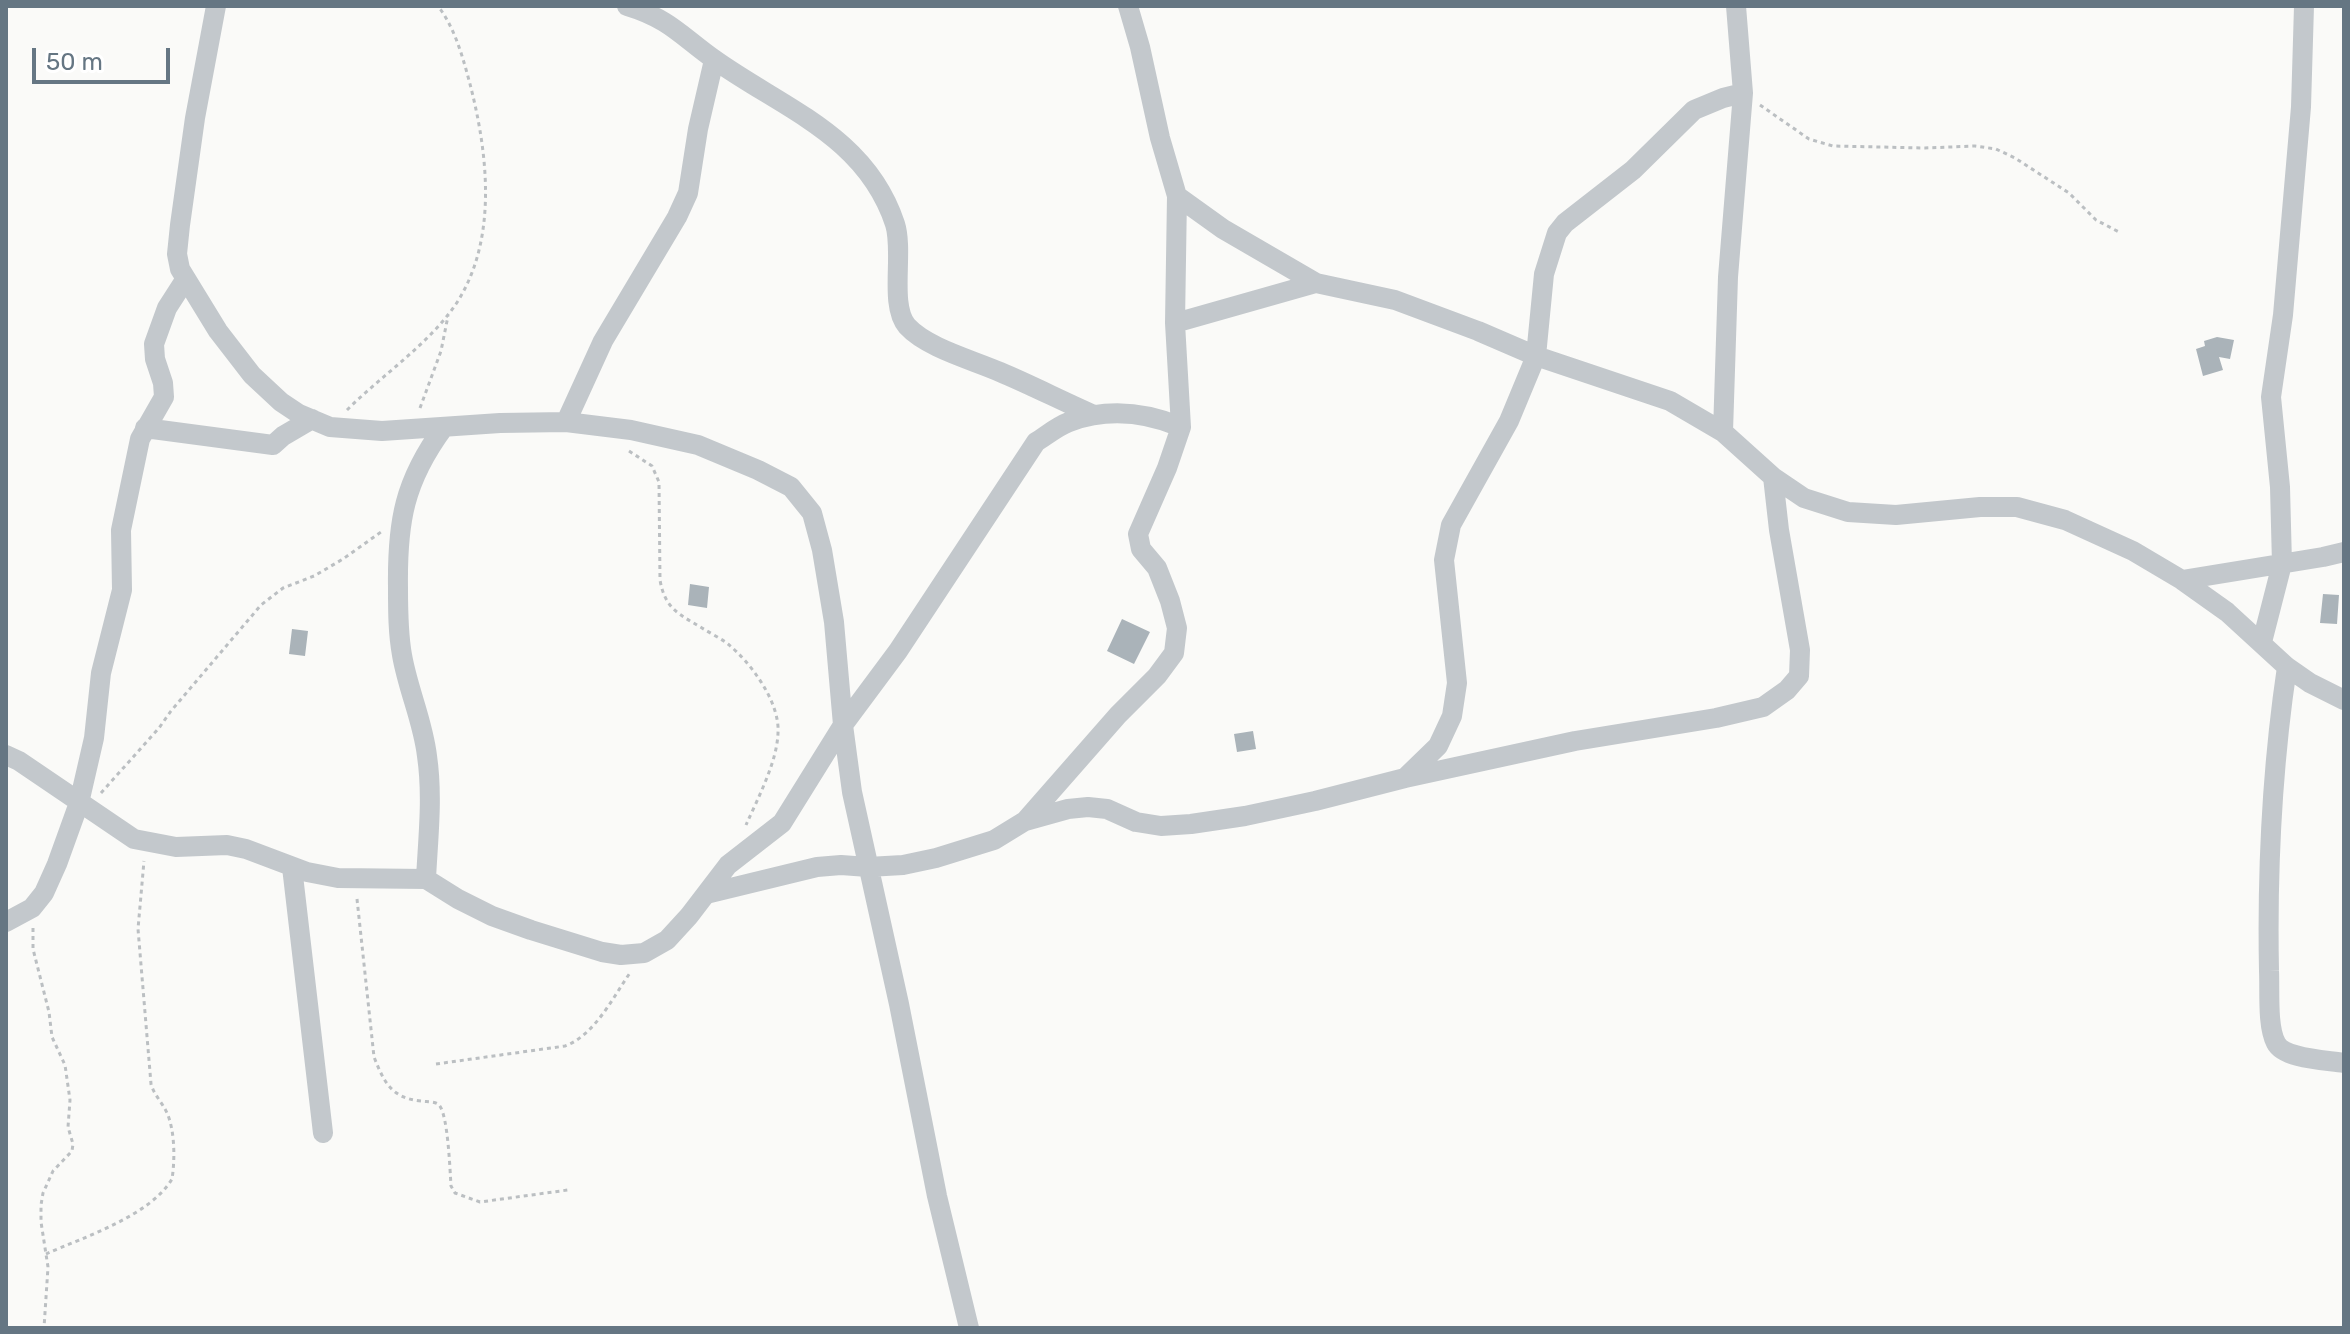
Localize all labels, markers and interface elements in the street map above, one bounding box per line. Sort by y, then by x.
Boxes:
scale bar [36,32,174,82]
text: 50 m [46,48,103,76]

